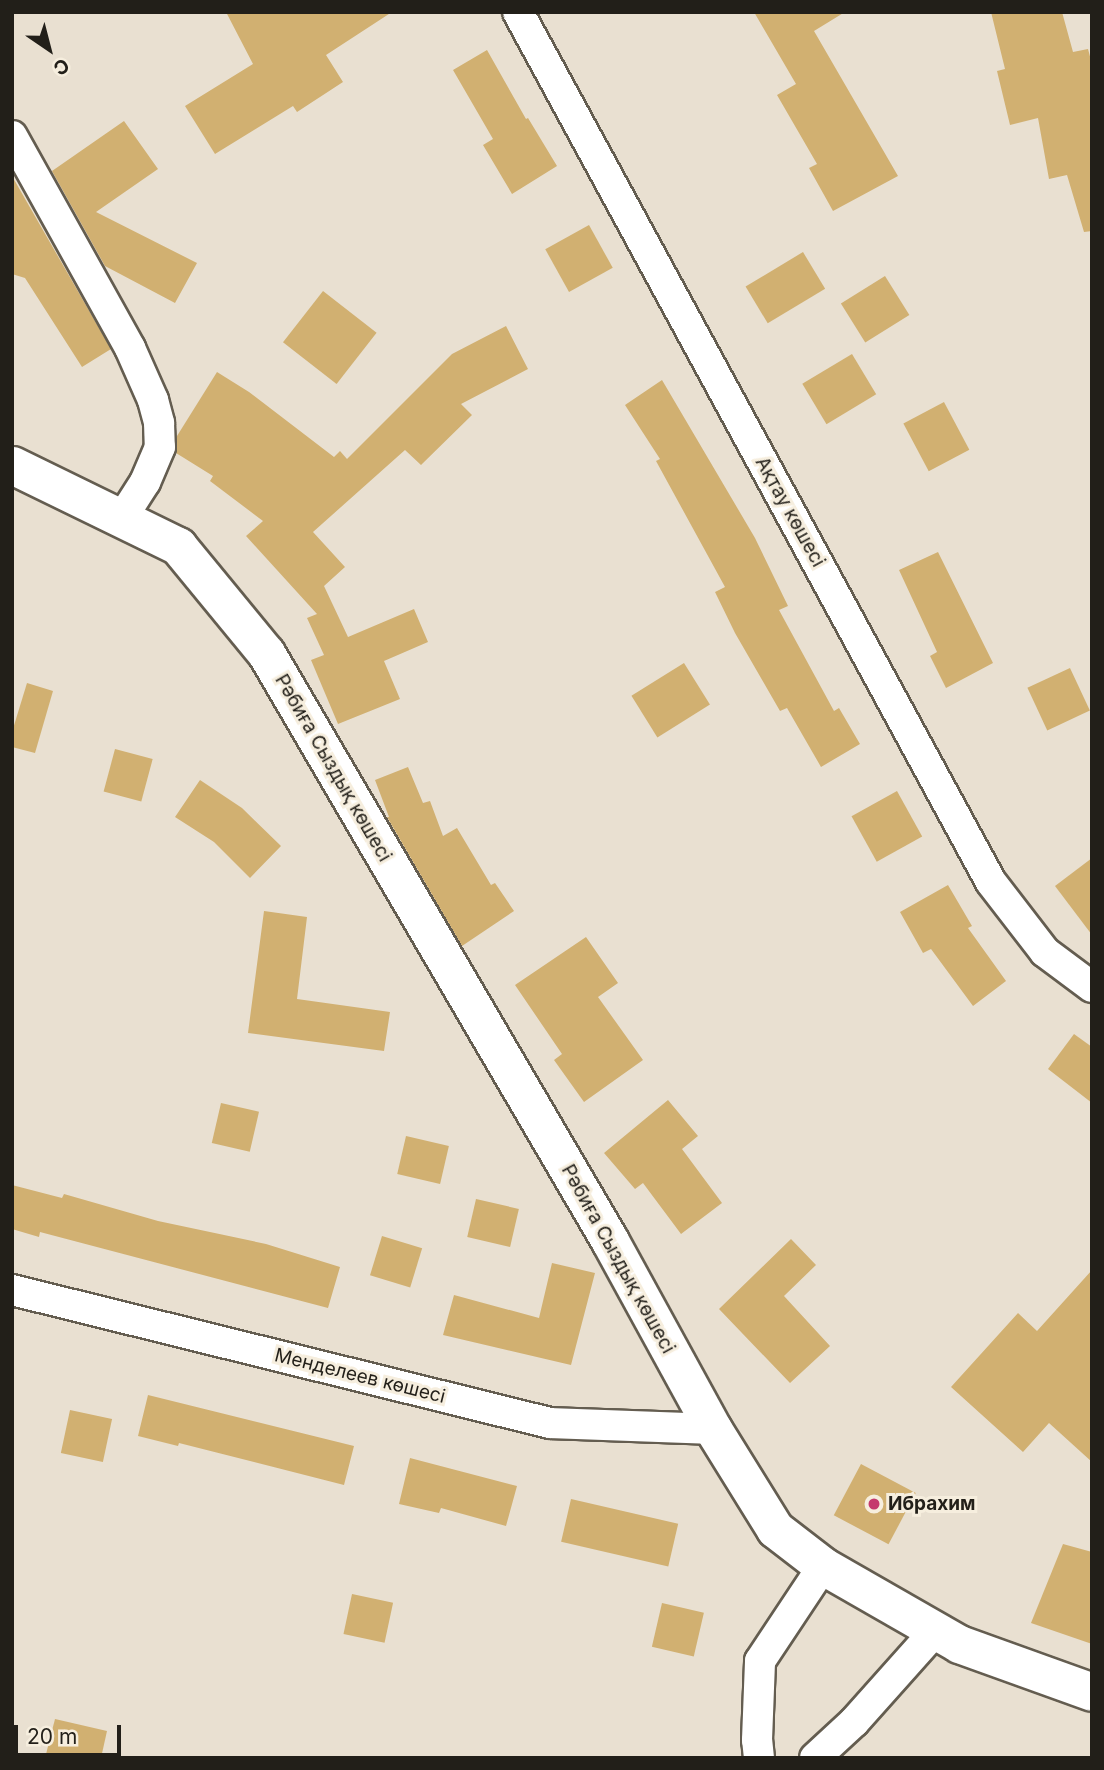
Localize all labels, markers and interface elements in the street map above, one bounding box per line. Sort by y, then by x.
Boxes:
north arrow [14,14,84,84]
text: С [49,53,74,80]
street label: Ақтау көшесі [750,453,830,571]
street label: Рәбиға Сыздық көшесі [270,670,396,866]
street label: Рәбиға Сыздық көшесі [557,1161,679,1357]
street label: Менделеев көшесі [272,1344,448,1408]
place label: Ибрахим [888,1493,976,1515]
marker: Ибрахим [866,1496,882,1512]
scale bar [18,1710,124,1754]
text: 20 m [27,1724,77,1749]

